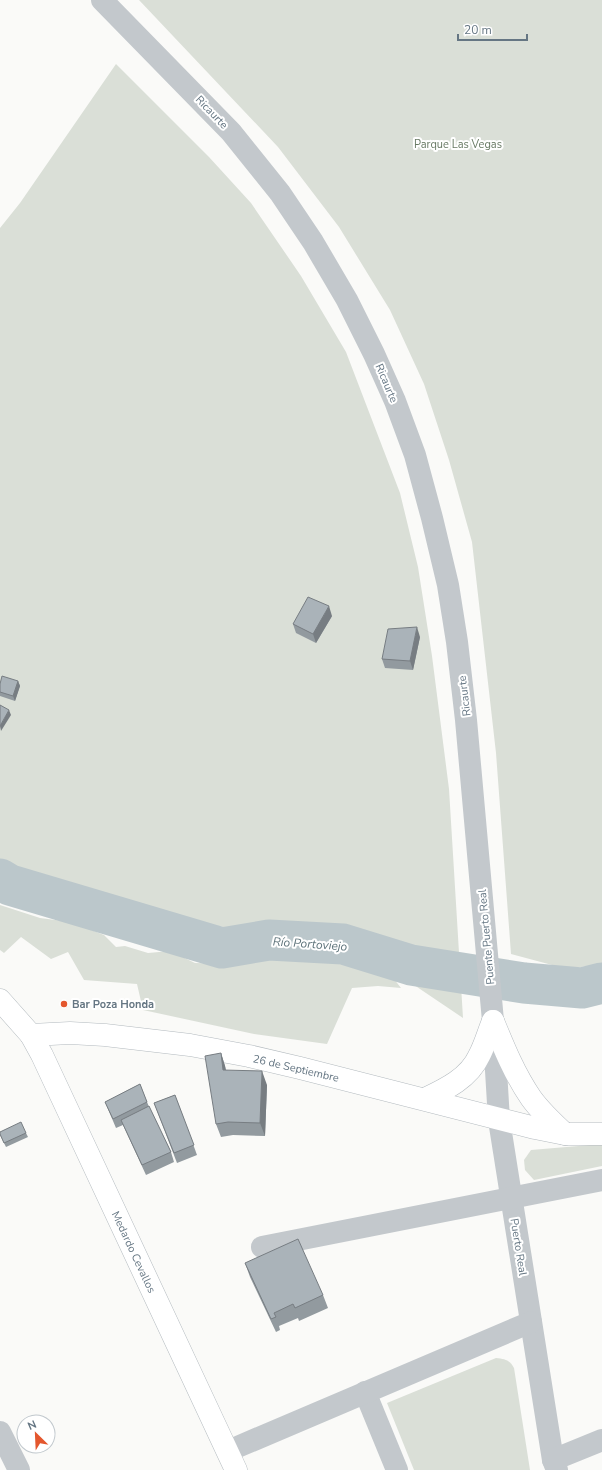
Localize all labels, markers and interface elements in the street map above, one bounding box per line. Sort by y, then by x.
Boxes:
scale bar [458,16,527,42]
text: 20 m [464,22,492,38]
street label: Ricaurte [192,92,231,132]
park label: Parque Las Vegas [414,137,502,152]
street label: Ricaurte [372,361,401,405]
street label: Ricaurte [455,675,474,717]
street label: Puente Puerto Real [475,888,498,985]
water label: Río Portoviejo [272,933,348,955]
place label: Bar Poza Honda [72,997,154,1012]
marker: Bar Poza Honda [59,999,69,1009]
street label: 26 de Septiembre [251,1051,341,1086]
street label: Medardo Cevallos [108,1209,159,1296]
street label: Puerto Real [507,1217,531,1278]
north arrow [16,1414,56,1454]
text: N [25,1417,39,1434]

